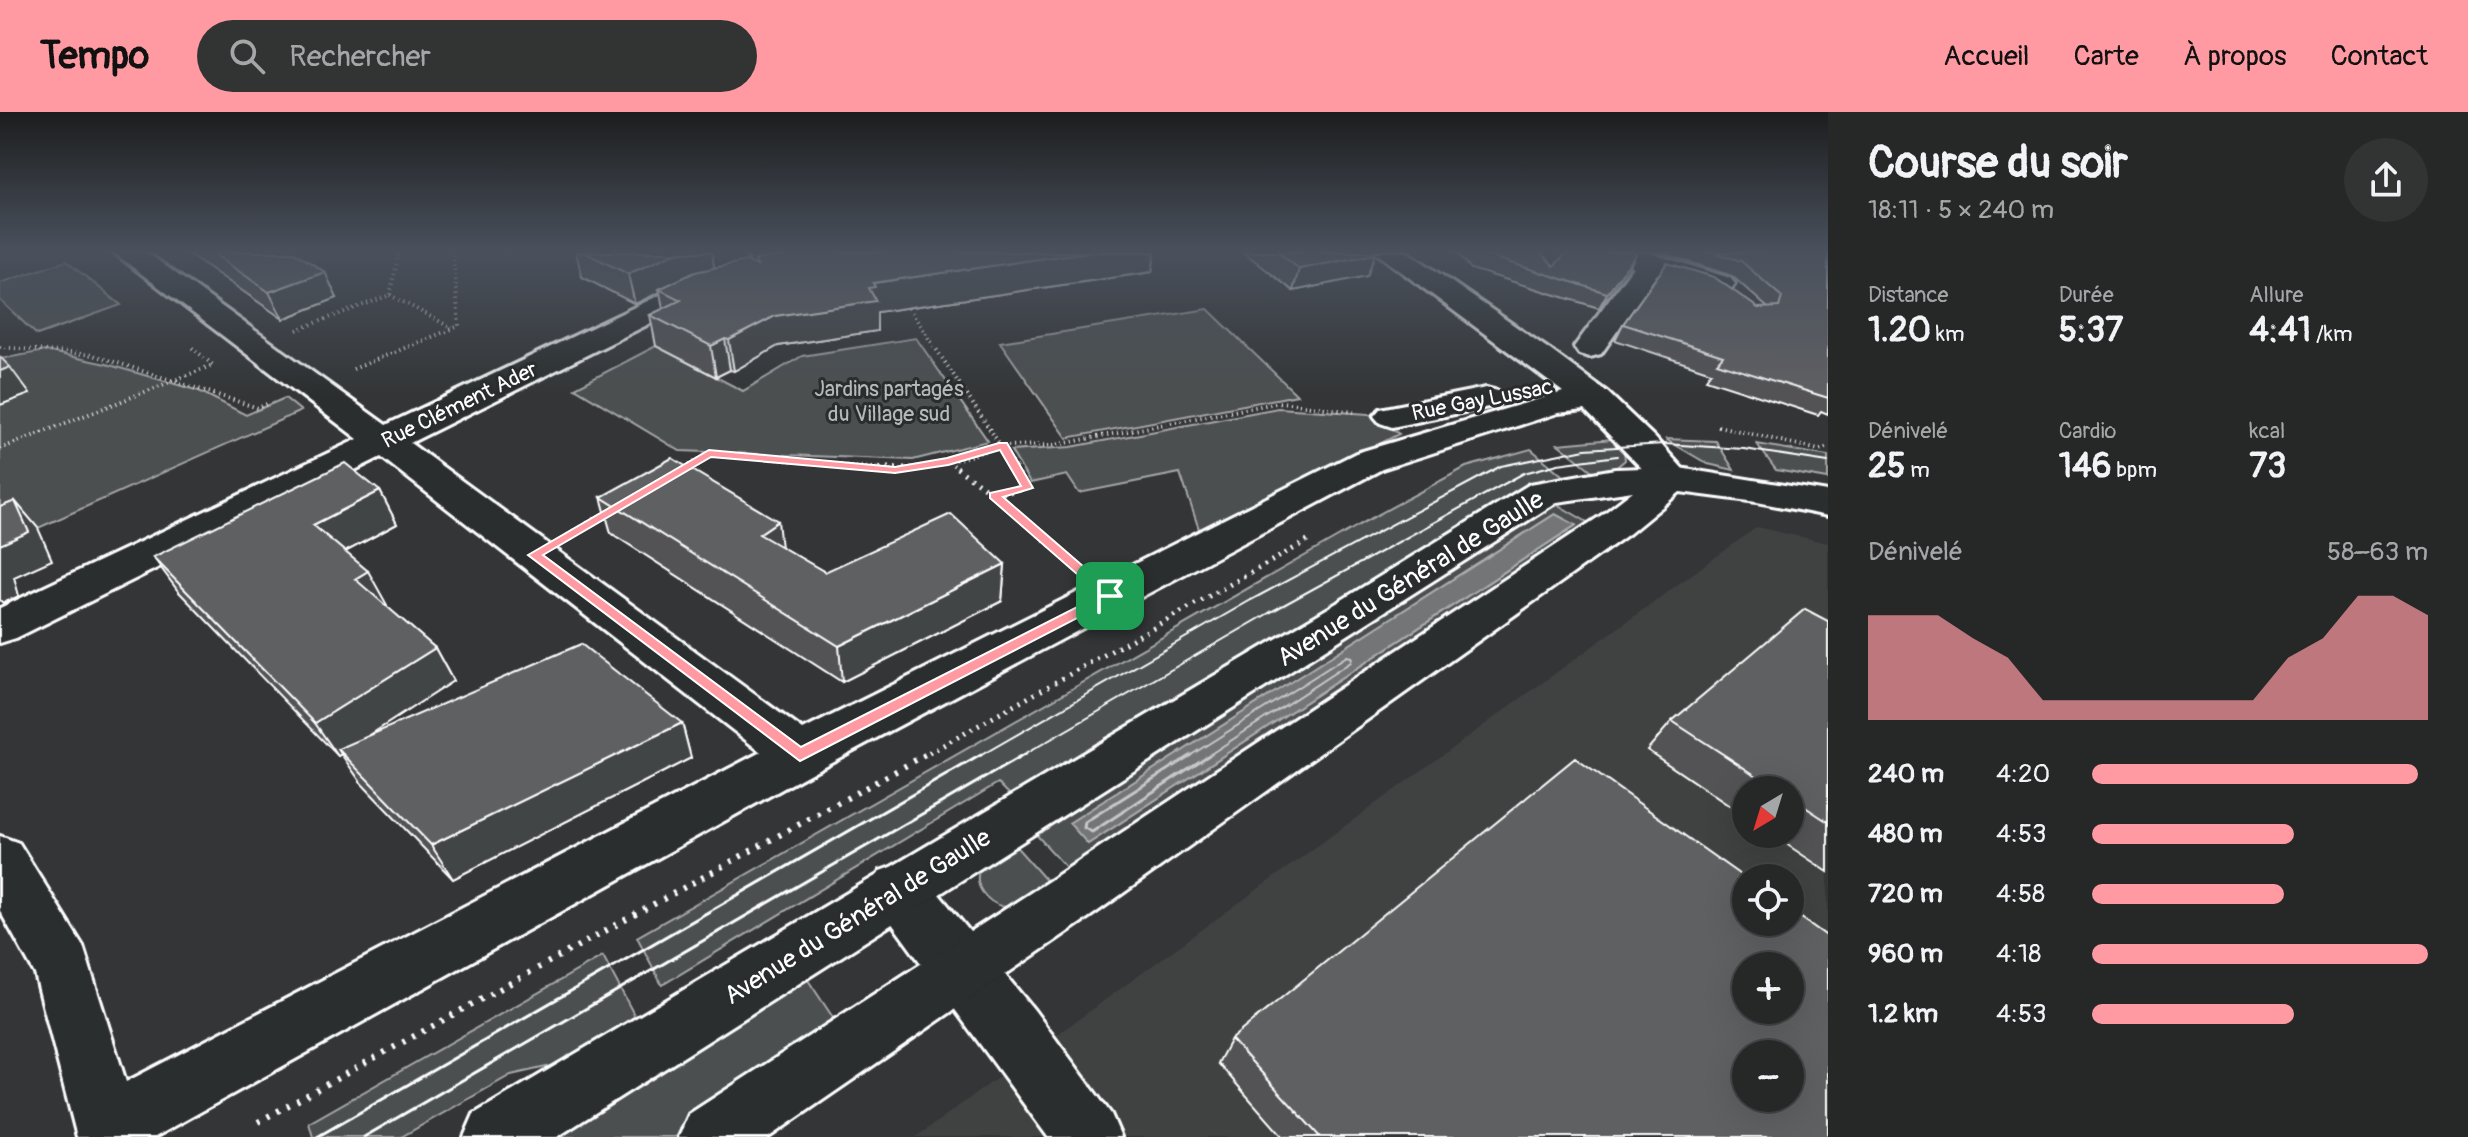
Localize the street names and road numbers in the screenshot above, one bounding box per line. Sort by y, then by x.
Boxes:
street label: Rue Clément Ader [377,355,542,455]
street label: Rue Gay Lussac [1409,373,1555,427]
street label: Avenue du Général de Gaulle [1271,483,1550,674]
street label: Avenue du Général de Gaulle [718,821,997,1012]

